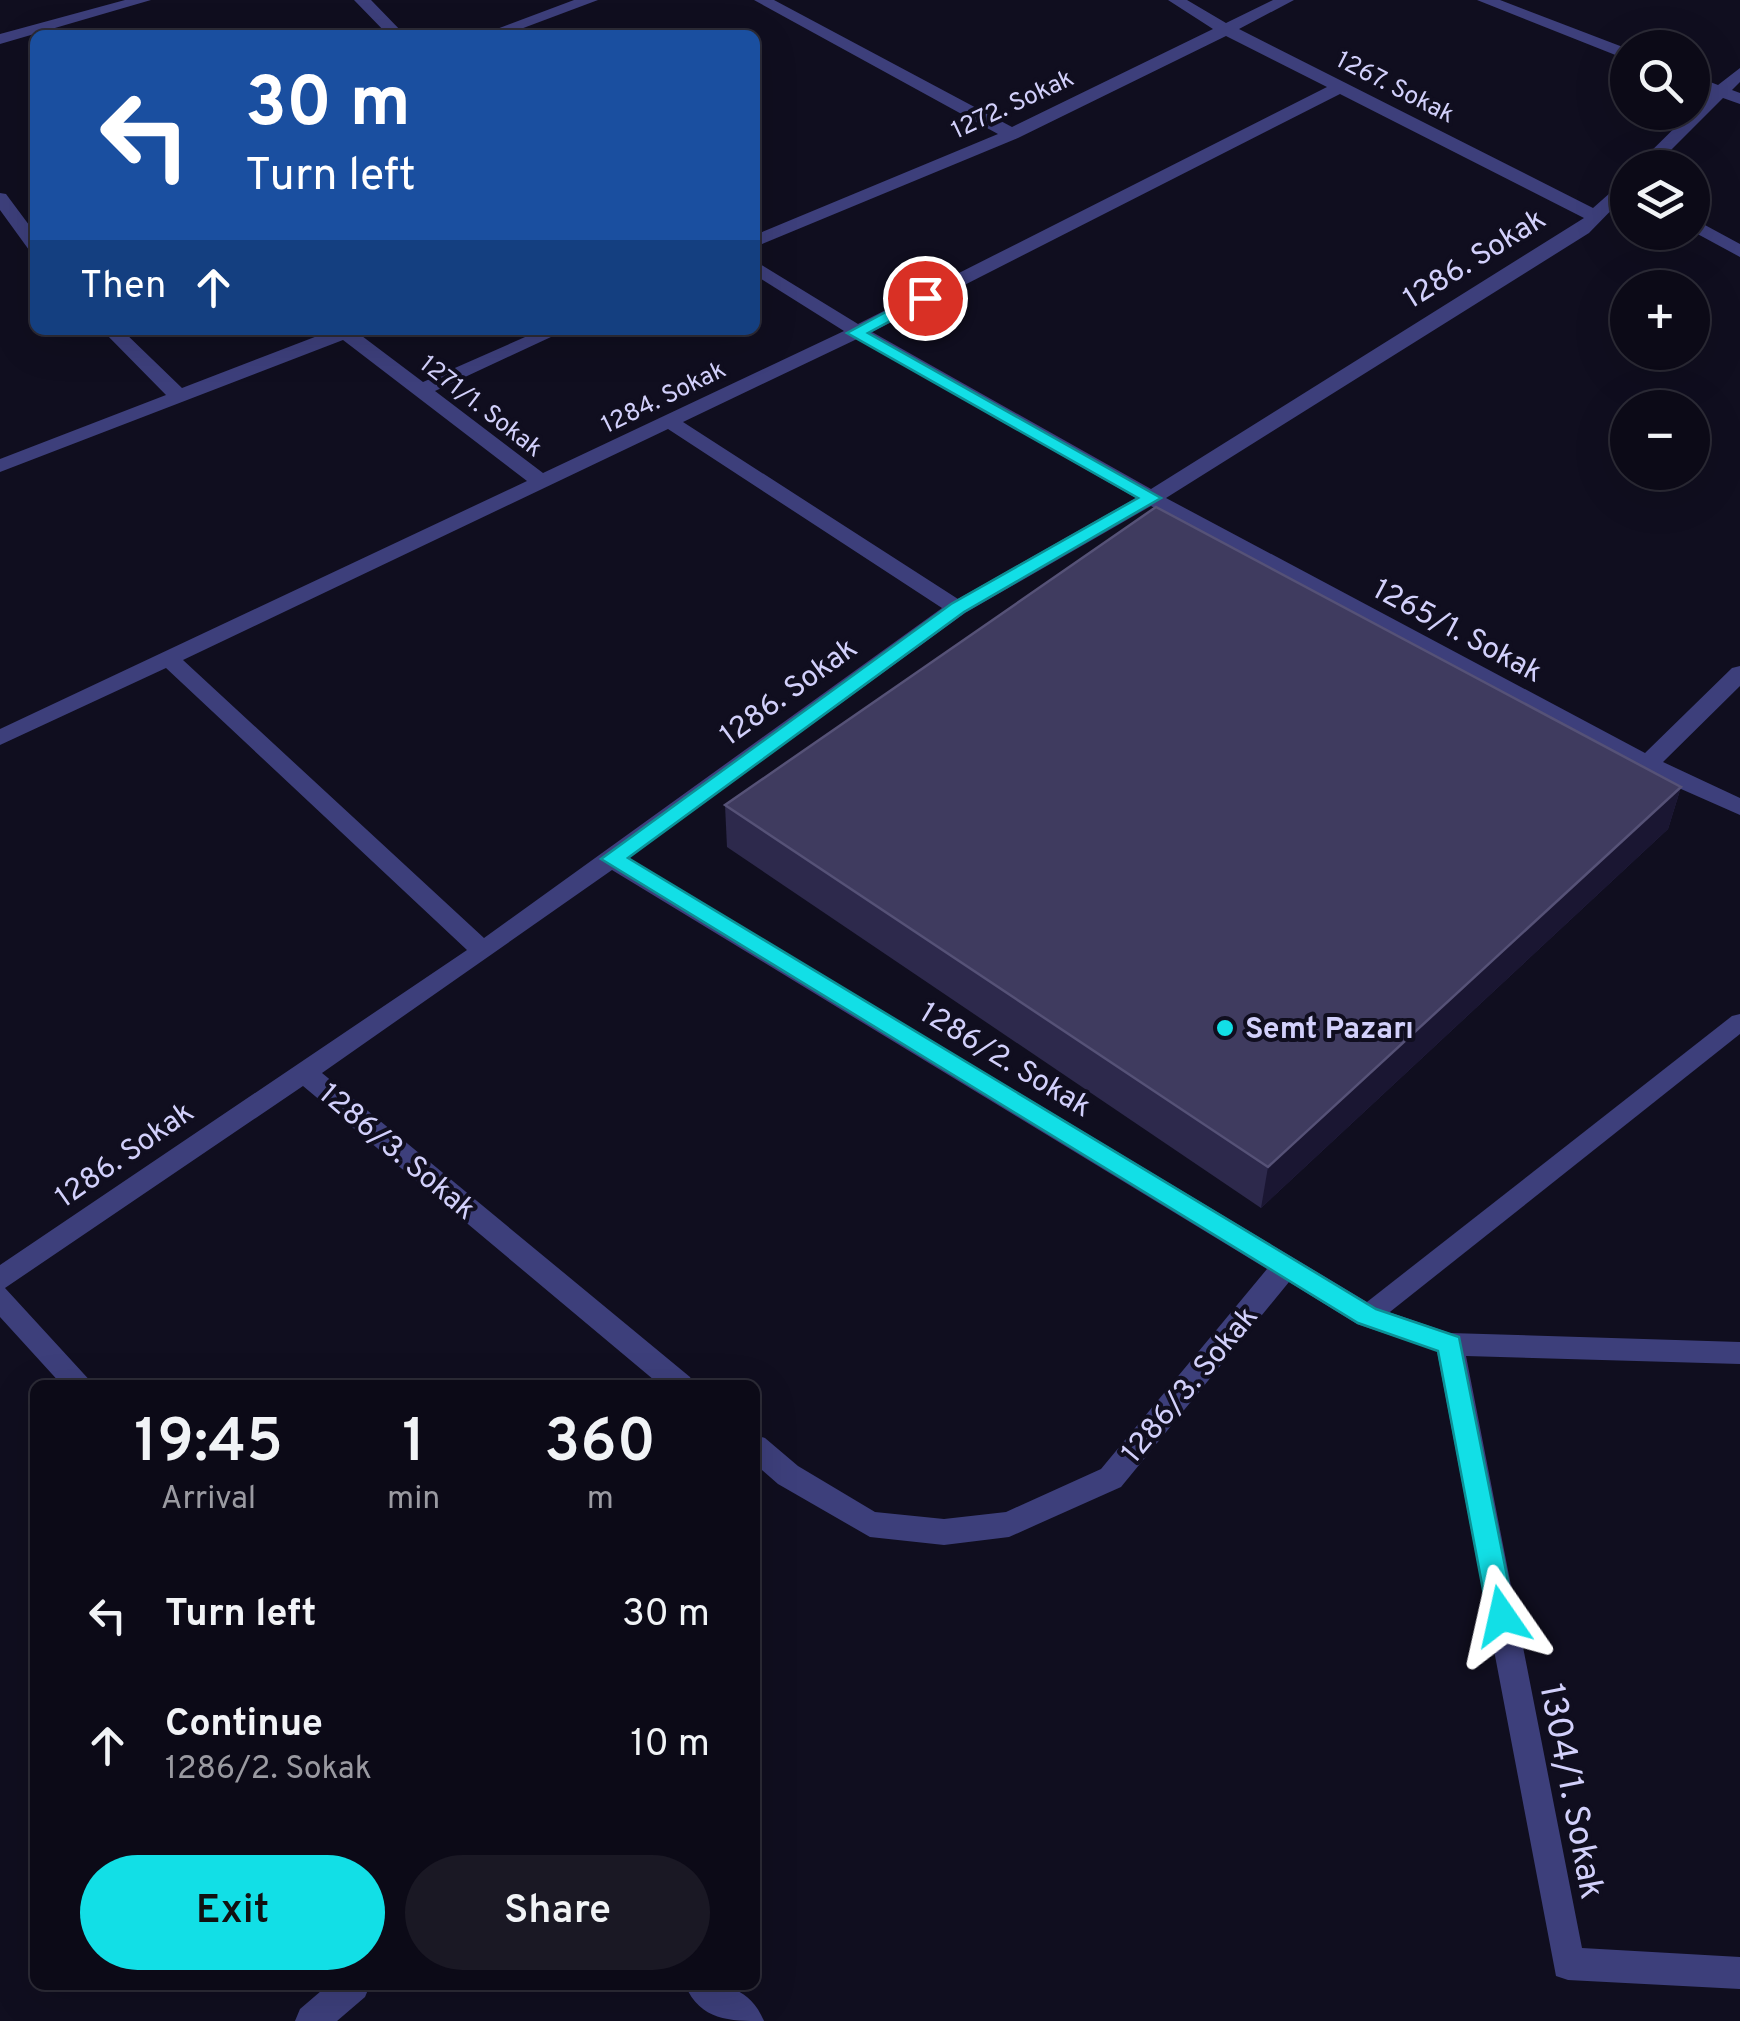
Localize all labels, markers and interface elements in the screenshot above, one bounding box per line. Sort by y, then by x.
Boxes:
map controls [1610,30,1710,490]
button: search [1610,30,1710,130]
street label: 1267. Sokak [1330,45,1459,132]
text: 30 m [245,62,411,151]
street label: 1272. Sokak [947,63,1080,148]
icon: left [80,70,210,200]
text: Turn left [245,149,416,206]
button: layers [1610,150,1710,250]
street label: 1286. Sokak [1397,202,1553,318]
pin [883,256,968,341]
icon: ahead [186,260,241,315]
text: Then [80,263,166,312]
button: + [1610,270,1710,370]
icon: arrive [898,271,953,326]
street label: 1271/1. Sokak [412,349,548,465]
street label: 1284. Sokak [597,355,732,443]
button: − [1610,390,1710,490]
street label: 1265/1. Sokak [1366,572,1548,692]
street label: 1286. Sokak [714,631,865,755]
street label: 1286/2. Sokak [912,995,1097,1127]
place label: Semt Pazarı [1245,1012,1414,1049]
marker: Semt Pazarı [1214,1017,1236,1039]
street label: 1286/3. Sokak [310,1077,482,1229]
street label: 1286. Sokak [49,1095,202,1217]
street label: 1286/3. Sokak [1115,1300,1267,1472]
text: 19:45 [134,1407,283,1483]
text: 1 [402,1407,425,1483]
text: 360 [544,1407,656,1483]
text: Arrival [161,1480,256,1520]
text: min [387,1480,440,1520]
text: m [587,1480,614,1520]
position arrow [1450,1564,1554,1668]
icon: left [80,1588,135,1643]
text: Turn left [165,1591,317,1640]
text: 30 m [622,1591,710,1640]
street label: 1304/1. Sokak [1528,1680,1613,1903]
text: Continue [165,1701,323,1750]
icon: ahead [80,1718,135,1773]
text: 10 m [630,1721,710,1770]
text: 1286/2. Sokak [165,1750,372,1790]
button: Exit [80,1855,385,1970]
button: Share [405,1855,710,1970]

